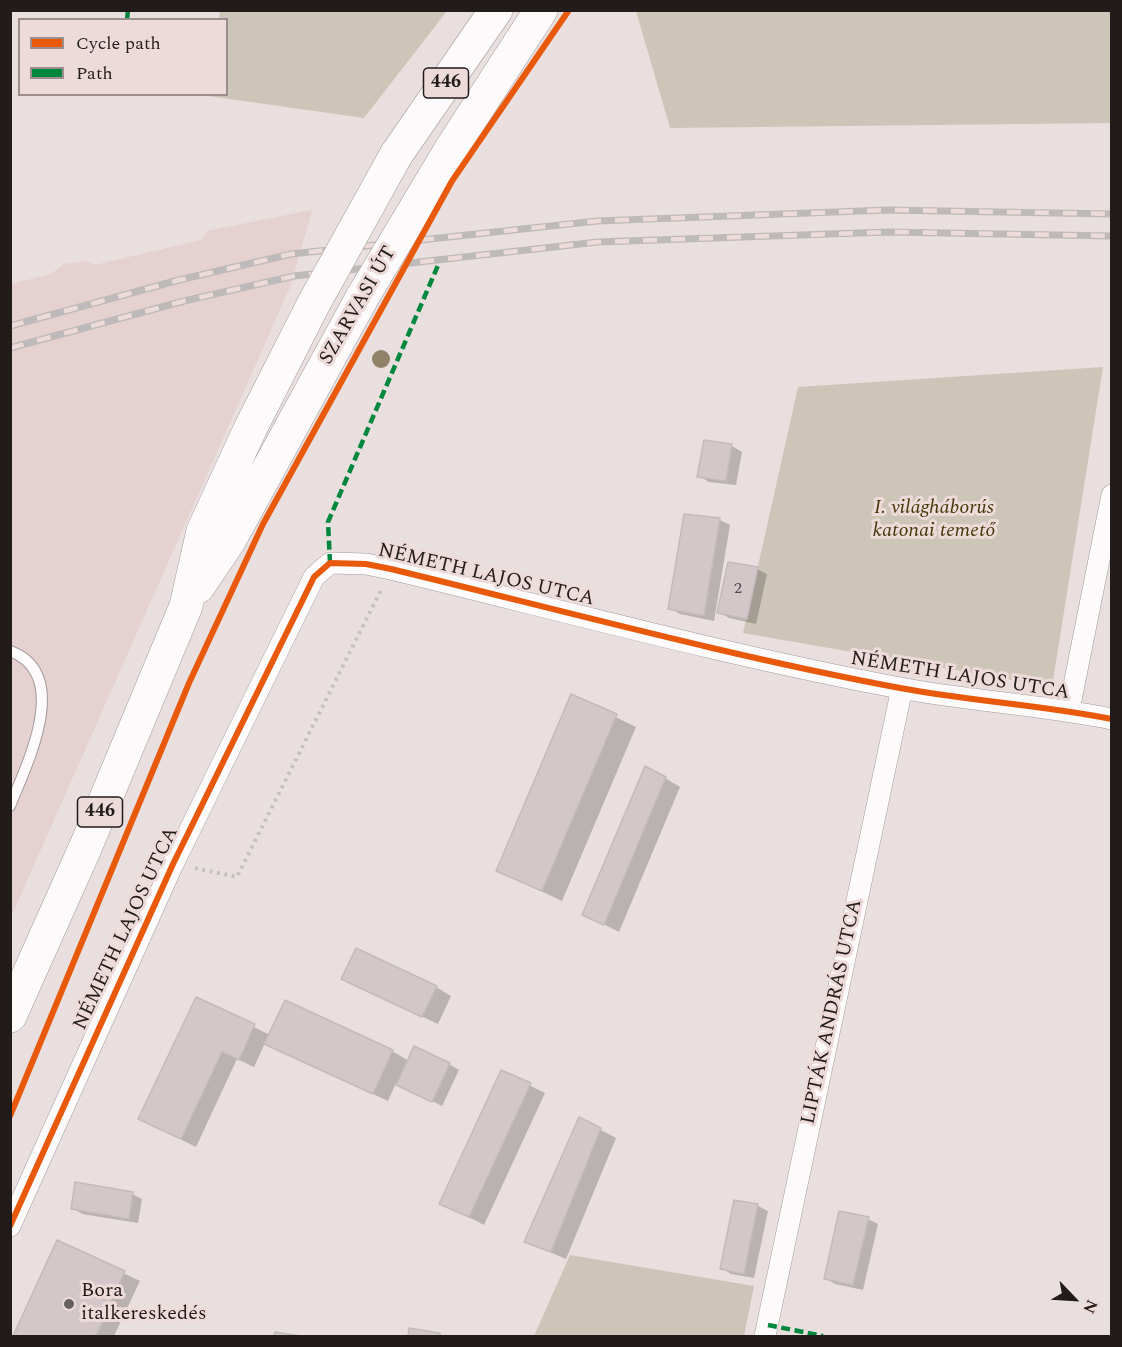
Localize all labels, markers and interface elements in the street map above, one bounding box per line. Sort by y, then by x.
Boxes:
legend [18,18,228,96]
text: Cycle path [76,30,161,57]
text: Path [76,60,113,87]
road number: 446 [424,68,468,98]
street label: SZARVASI ÚT [316,243,402,369]
park label: I. világháborús katonai temető [873,497,995,544]
street label: NÉMETH LAJOS UTCA [375,539,597,613]
house number: 2 [734,580,742,600]
street label: NÉMETH LAJOS UTCA [849,648,1071,706]
road number: 446 [78,797,122,827]
street label: NÉMETH LAJOS UTCA [69,824,185,1034]
street label: LIPTÁK ANDRÁS UTCA [797,897,869,1127]
north arrow [1044,1269,1104,1329]
place label: Bora italkereskedés [81,1280,207,1327]
text: N [1077,1296,1104,1318]
marker: Bora italkereskedés [62,1297,76,1311]

